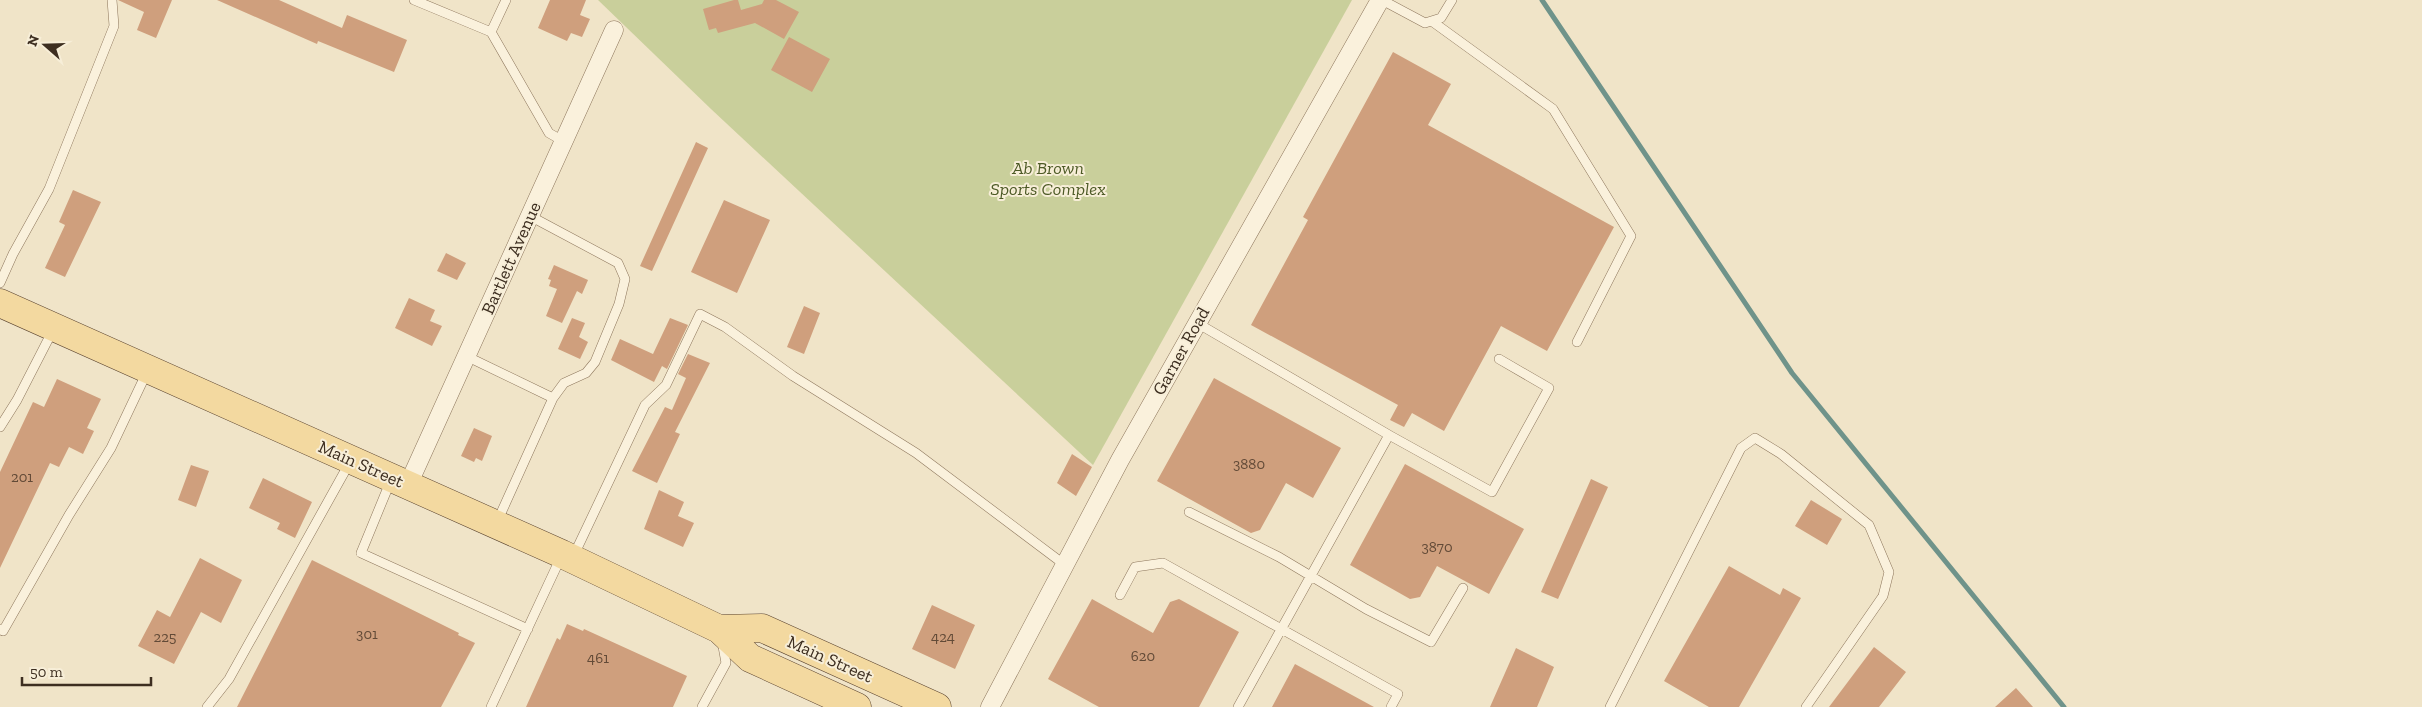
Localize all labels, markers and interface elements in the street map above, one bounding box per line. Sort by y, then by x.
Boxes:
north arrow [20,20,70,70]
text: N [23,32,43,49]
park label: Ab Brown Sports Complex [990,157,1106,200]
street label: Bartlett Avenue [476,198,546,318]
street label: Garner Road [1148,303,1214,399]
street label: Main Street [315,435,407,493]
house number: 3880 [1233,455,1265,473]
house number: 201 [11,468,33,486]
house number: 3870 [1421,538,1453,556]
house number: 301 [356,625,378,643]
house number: 225 [153,628,177,646]
house number: 424 [931,628,955,646]
street label: Main Street [784,630,876,688]
house number: 620 [1131,647,1155,665]
house number: 461 [587,649,609,667]
scale bar [22,654,151,686]
text: 50 m [30,663,63,681]

